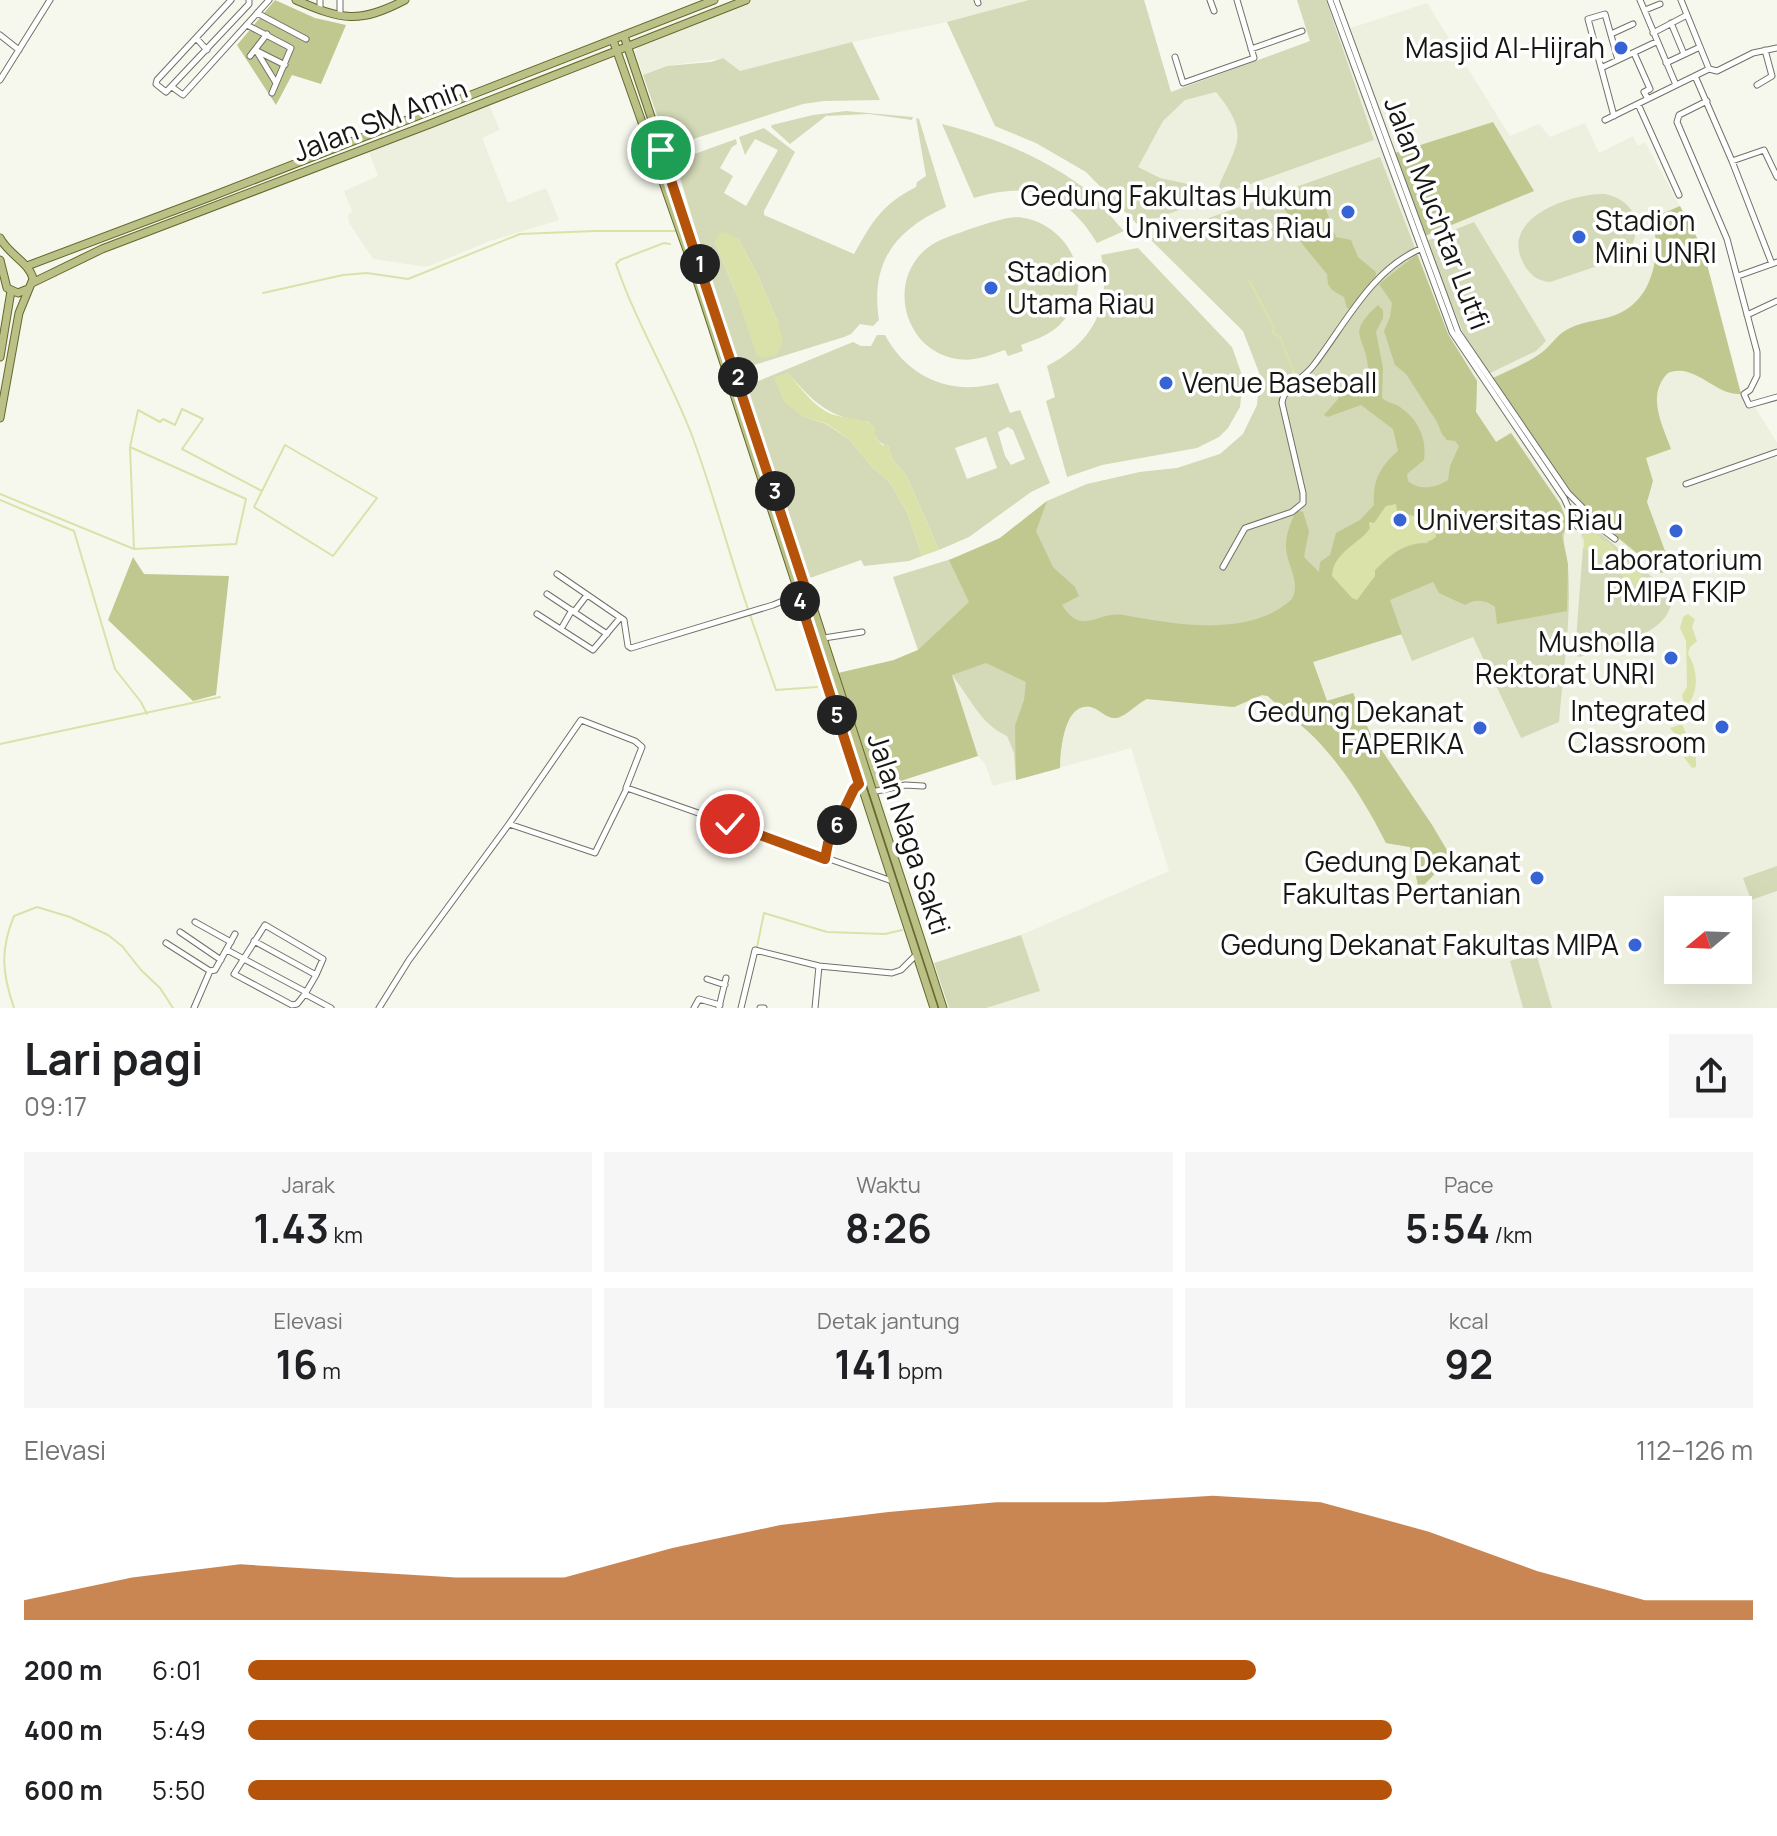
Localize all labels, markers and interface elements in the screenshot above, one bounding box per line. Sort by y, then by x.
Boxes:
place label: Masjid Al-Hijrah [1405,28,1605,66]
marker: Masjid Al-Hijrah [1612,39,1630,57]
street label: Jalan SM Amin [287,68,472,170]
street label: Jalan Muchtar Lutfi [1376,91,1500,335]
pin [627,116,695,184]
icon: arrive [639,128,683,172]
place label: Gedung Fakultas Hukum Universitas Riau [1021,176,1332,246]
place label: Stadion Mini UNRI [1595,201,1717,271]
marker: Gedung Fakultas Hukum Universitas Riau [1339,203,1357,221]
marker: Stadion Mini UNRI [1570,228,1588,246]
pin: 1 [680,244,720,284]
text: 1 [695,249,705,279]
place label: Stadion Utama Riau [1007,252,1155,322]
marker: Stadion Utama Riau [982,279,1000,297]
pin: 2 [718,357,758,397]
text: 2 [731,362,745,392]
place label: Venue Baseball [1182,363,1377,401]
marker: Venue Baseball [1157,374,1175,392]
pin: 3 [755,471,795,511]
text: 3 [769,476,781,506]
place label: Universitas Riau [1416,500,1623,538]
marker: Universitas Riau [1391,511,1409,529]
marker: Laboratorium PMIPA FKIP [1667,522,1685,540]
place label: Laboratorium PMIPA FKIP [1590,540,1762,610]
pin: 4 [780,581,820,621]
text: 4 [793,586,807,616]
place label: Musholla Rektorat UNRI [1475,622,1655,692]
marker: Musholla Rektorat UNRI [1662,649,1680,667]
place label: Integrated Classroom [1568,691,1706,761]
place label: Gedung Dekanat FAPERIKA [1248,692,1464,762]
pin: 5 [817,695,857,735]
text: 5 [831,700,843,730]
marker: Integrated Classroom [1713,718,1731,736]
marker: Gedung Dekanat FAPERIKA [1471,719,1489,737]
street label: Jalan Naga Sakti [859,728,960,939]
pin [696,790,764,858]
icon: check [708,802,752,846]
pin: 6 [817,805,857,845]
text: 6 [830,810,844,840]
place label: Gedung Dekanat Fakultas Pertanian [1282,842,1521,912]
marker: Gedung Dekanat Fakultas Pertanian [1528,869,1546,887]
north arrow [1664,896,1752,984]
map controls [1664,896,1752,984]
place label: Gedung Dekanat Fakultas MIPA [1221,925,1619,963]
marker: Gedung Dekanat Fakultas MIPA [1626,936,1644,954]
text: Lari pagi [24,1028,203,1088]
button: share [1669,1034,1753,1118]
text: 09:17 [24,1088,87,1124]
text: Jarak [282,1170,335,1200]
text: Waktu [856,1170,921,1200]
text: Pace [1444,1170,1494,1200]
text: 1.43 [253,1200,329,1255]
text: 8:26 [845,1200,932,1255]
text: 5:54 [1405,1200,1490,1255]
text: km [329,1220,363,1250]
text: /km [1490,1220,1533,1250]
text: Elevasi [273,1306,343,1336]
text: Detak jantung [817,1306,960,1336]
text: kcal [1449,1306,1489,1336]
text: 16 [275,1336,318,1391]
text: 141 [834,1336,894,1391]
text: 92 [1444,1336,1493,1391]
text: m [318,1356,341,1386]
text: bpm [894,1356,943,1386]
text: Elevasi [24,1432,106,1468]
text: 112–126 m [1636,1432,1753,1468]
text: 200 m [24,1652,102,1688]
text: 6:01 [152,1652,202,1688]
text: 400 m [24,1712,103,1748]
text: 5:49 [152,1712,206,1748]
text: 600 m [24,1772,103,1808]
text: 5:50 [152,1772,206,1808]

